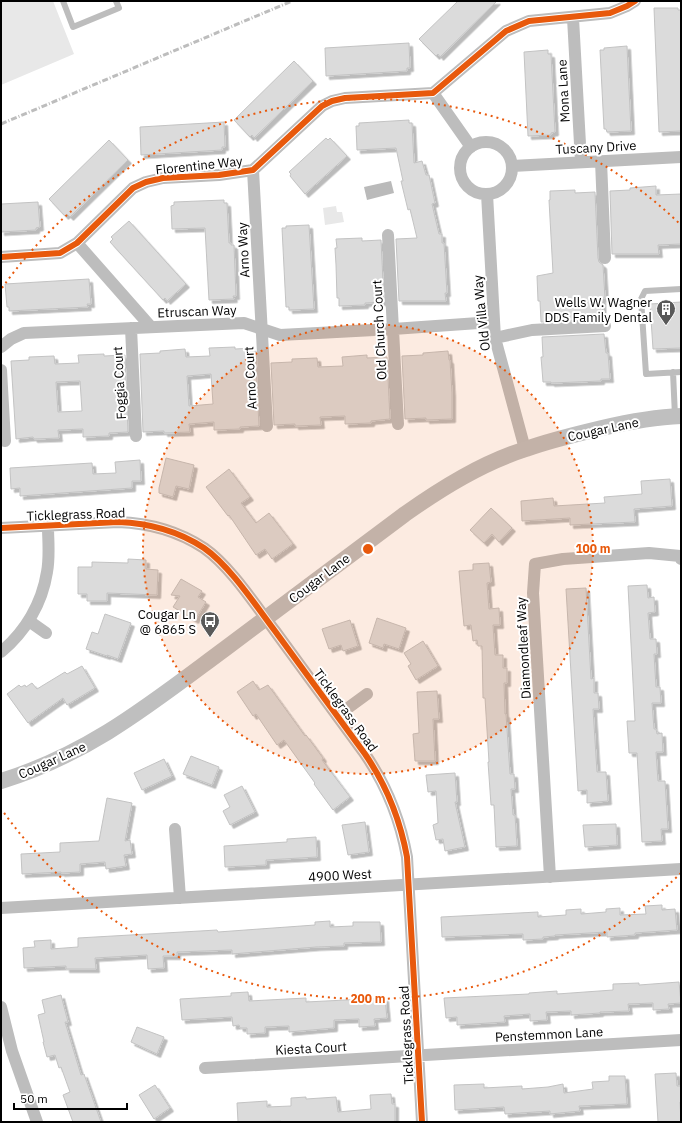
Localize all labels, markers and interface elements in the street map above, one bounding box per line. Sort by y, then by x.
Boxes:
street label: Mona Lane [553,59,574,123]
street label: Tuscany Drive [555,137,637,158]
street label: Florentine Way [155,152,244,179]
street label: Arno Way [234,221,253,278]
street label: Old Villa Way [469,274,494,352]
street label: Old Church Court [368,280,391,380]
place label: Wells W. Wagner DDS Family Dental [544,294,652,326]
building icon: Wells W. Wagner DDS Family Dental [655,298,677,326]
street label: Etruscan Way [157,302,237,321]
street label: Foggia Court [109,346,130,420]
street label: Arno Court [240,346,261,410]
street label: Cougar Lane [566,414,640,445]
street label: Ticklegrass Road [26,504,126,525]
text: 100 m [575,541,611,556]
centre of rings [361,542,375,556]
street label: Cougar Lane [285,550,353,607]
street label: Diamondleaf Way [512,596,535,699]
place label: Cougar Ln @ 6865 S [138,606,196,638]
bus stop icon: Cougar Ln @ 6865 S [199,610,221,638]
street label: Ticklegrass Road [310,665,382,755]
street label: Cougar Lane [16,738,89,783]
street label: 4900 West [308,865,372,886]
street label: Ticklegrass Road [395,985,418,1085]
text: 200 m [350,991,386,1006]
street label: Penstemmon Lane [494,1023,604,1046]
street label: Kiesta Court [275,1038,347,1059]
scale bar [14,1085,127,1111]
text: 50 m [20,1091,48,1106]

